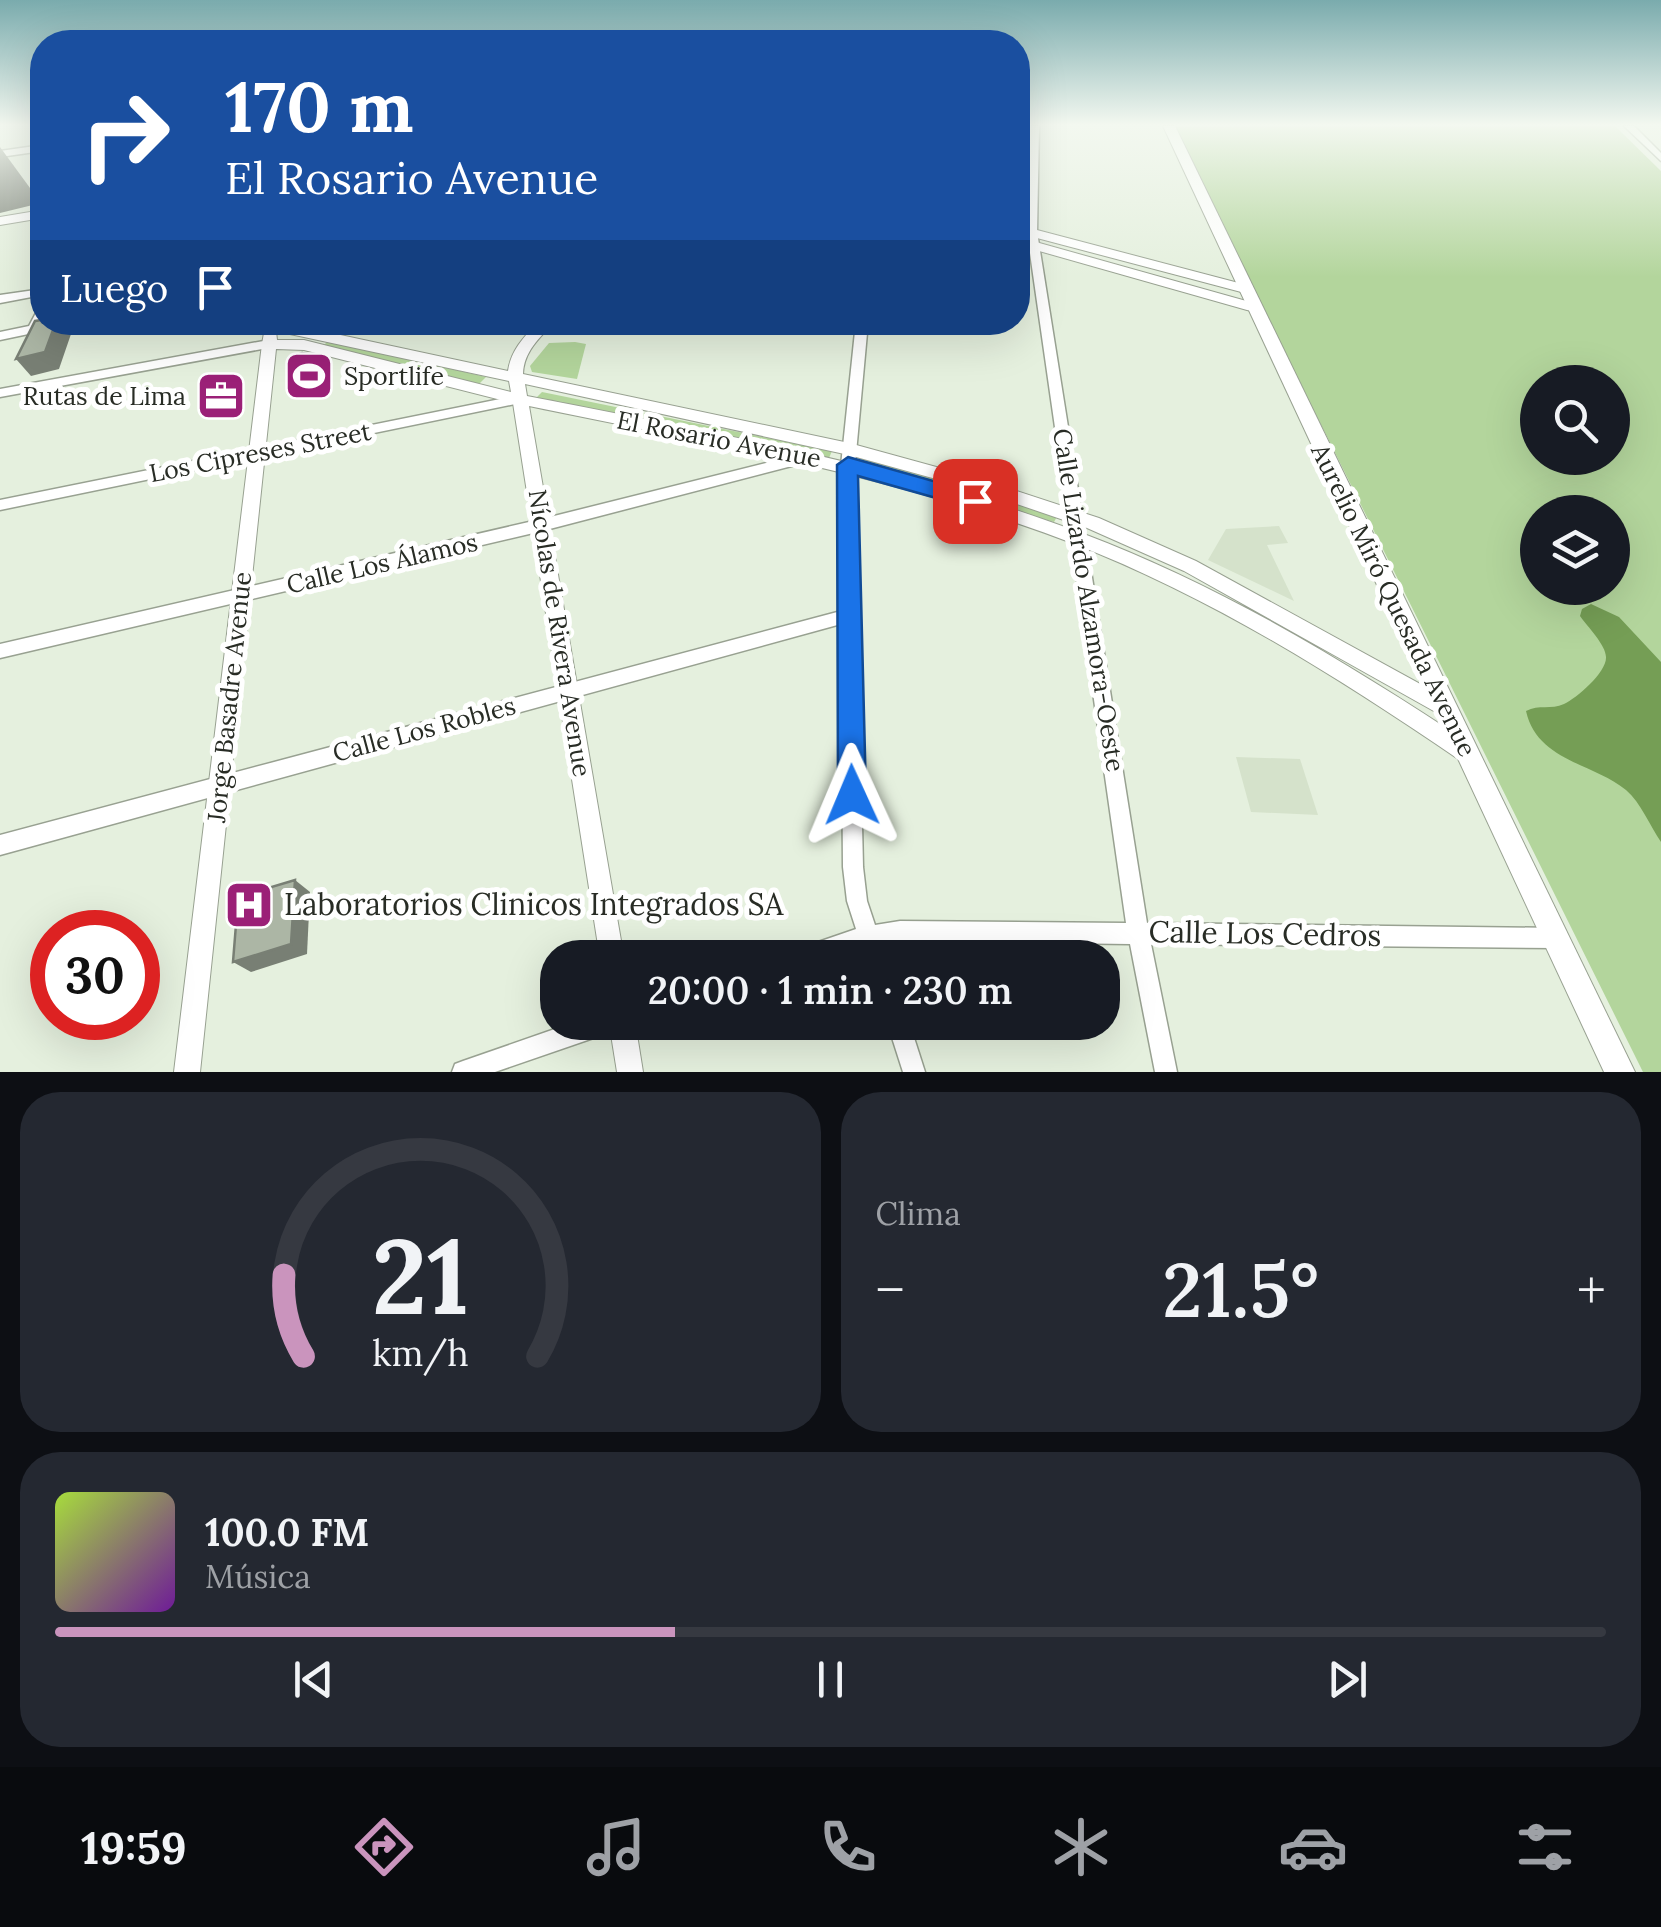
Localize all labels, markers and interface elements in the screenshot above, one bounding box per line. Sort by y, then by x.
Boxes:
text: 170 m [225,62,414,151]
icon: right [60,70,190,200]
text: El Rosario Avenue [225,149,598,206]
icon: arrive [188,260,243,315]
text: Luego [60,264,168,312]
sports icon: Sportlife [283,350,335,402]
place label: Sportlife [344,360,444,392]
map controls [1520,365,1630,605]
button: search [1520,365,1630,475]
office icon: Rutas de Lima [195,370,247,422]
place label: Rutas de Lima [23,380,186,412]
street label: El Rosario Avenue [614,404,824,474]
street label: Los Cipreses Street [147,415,374,489]
street label: Calle Lizardo Alzamora-Oeste [1046,426,1132,774]
street label: Aurelio Miró Quesada Avenue [1304,438,1484,762]
pin [933,459,1018,544]
icon: arrive [948,474,1003,529]
street label: Nícolas de Rivera Avenue [521,487,599,779]
button: layers [1520,495,1630,605]
street label: Calle Los Álamos [283,525,481,601]
street label: Jorge Basadre Avenue [200,570,258,825]
street label: Calle Los Robles [329,689,519,769]
position arrow [800,743,904,847]
hospital icon: Laboratorios Clinicos Integrados SA [223,879,275,931]
place label: Laboratorios Clinicos Integrados SA [284,885,785,924]
speed limit sign: 30 [30,910,160,1040]
street label: Calle Los Cedros [1148,912,1382,954]
text: 20:00 · 1 min · 230 m [648,966,1012,1014]
text: Clima [876,1193,961,1234]
text: 21 [371,1209,469,1342]
text: 21.5° [1162,1242,1319,1338]
text: − [876,1255,905,1325]
text: + [1577,1255,1606,1325]
text: km/h [372,1330,469,1376]
text: 100.0 FM [205,1508,369,1556]
text: Música [205,1556,311,1597]
icon: previous [286,1652,341,1707]
icon: pause [803,1652,858,1707]
icon: next [1320,1652,1375,1707]
icon: directions [349,1812,419,1882]
icon: music [581,1812,651,1882]
icon: phone [813,1812,883,1882]
icon: climate [1046,1812,1116,1882]
icon: car [1278,1812,1348,1882]
icon: filters [1510,1812,1580,1882]
text: 19:59 [81,1819,187,1876]

